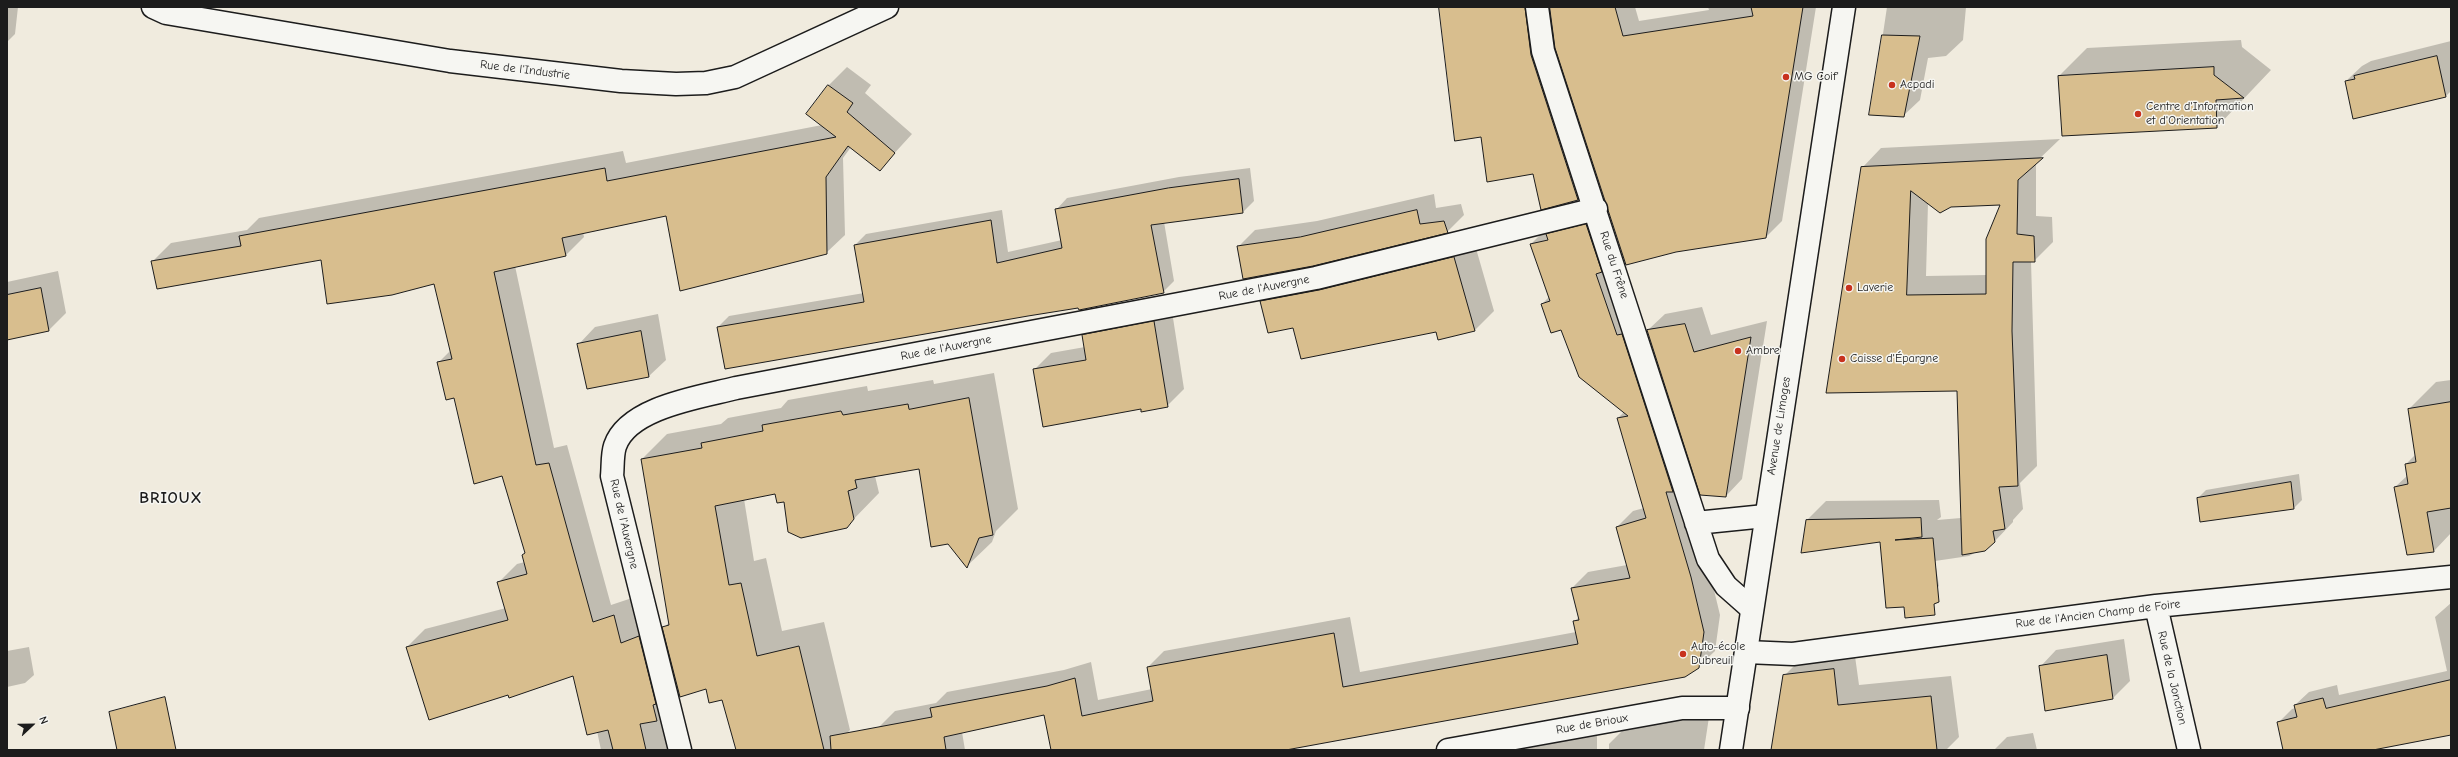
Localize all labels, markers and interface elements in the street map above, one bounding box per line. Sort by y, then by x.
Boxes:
street label: Rue de l'Industrie [479,57,571,83]
place label: MG Coif' [1794,70,1839,84]
marker: MG Coif' [1781,72,1791,82]
place label: Acpadi [1900,78,1934,92]
marker: Acpadi [1887,80,1897,90]
place label: Centre d'Information et d'Orientation [2146,100,2254,128]
marker: Centre d'Information et d'Orientation [2133,109,2143,119]
street label: Rue du Frêne [1596,230,1632,300]
street label: Rue de l'Auvergne [1217,272,1311,304]
place label: Laverie [1857,281,1893,295]
marker: Laverie [1844,283,1854,293]
street label: Rue de l'Auvergne [899,332,993,364]
place label: Ambre [1746,344,1780,358]
marker: Ambre [1733,346,1743,356]
place label: Caisse d'Épargne [1850,352,1938,366]
marker: Caisse d'Épargne [1837,354,1847,364]
street label: Avenue de Limoges [1764,376,1794,476]
street label: Rue de l'Auvergne [607,478,641,570]
district label: BRIOUX [139,488,203,508]
street label: Rue de l'Ancien Champ de Foire [2015,597,2181,631]
street label: Rue de la Jonction [2154,630,2190,726]
place label: Auto-école Dubreuil [1691,640,1745,668]
marker: Auto-école Dubreuil [1678,649,1688,659]
north arrow [12,705,52,745]
street label: Rue de Brioux [1555,711,1629,737]
text: N [36,715,51,726]

